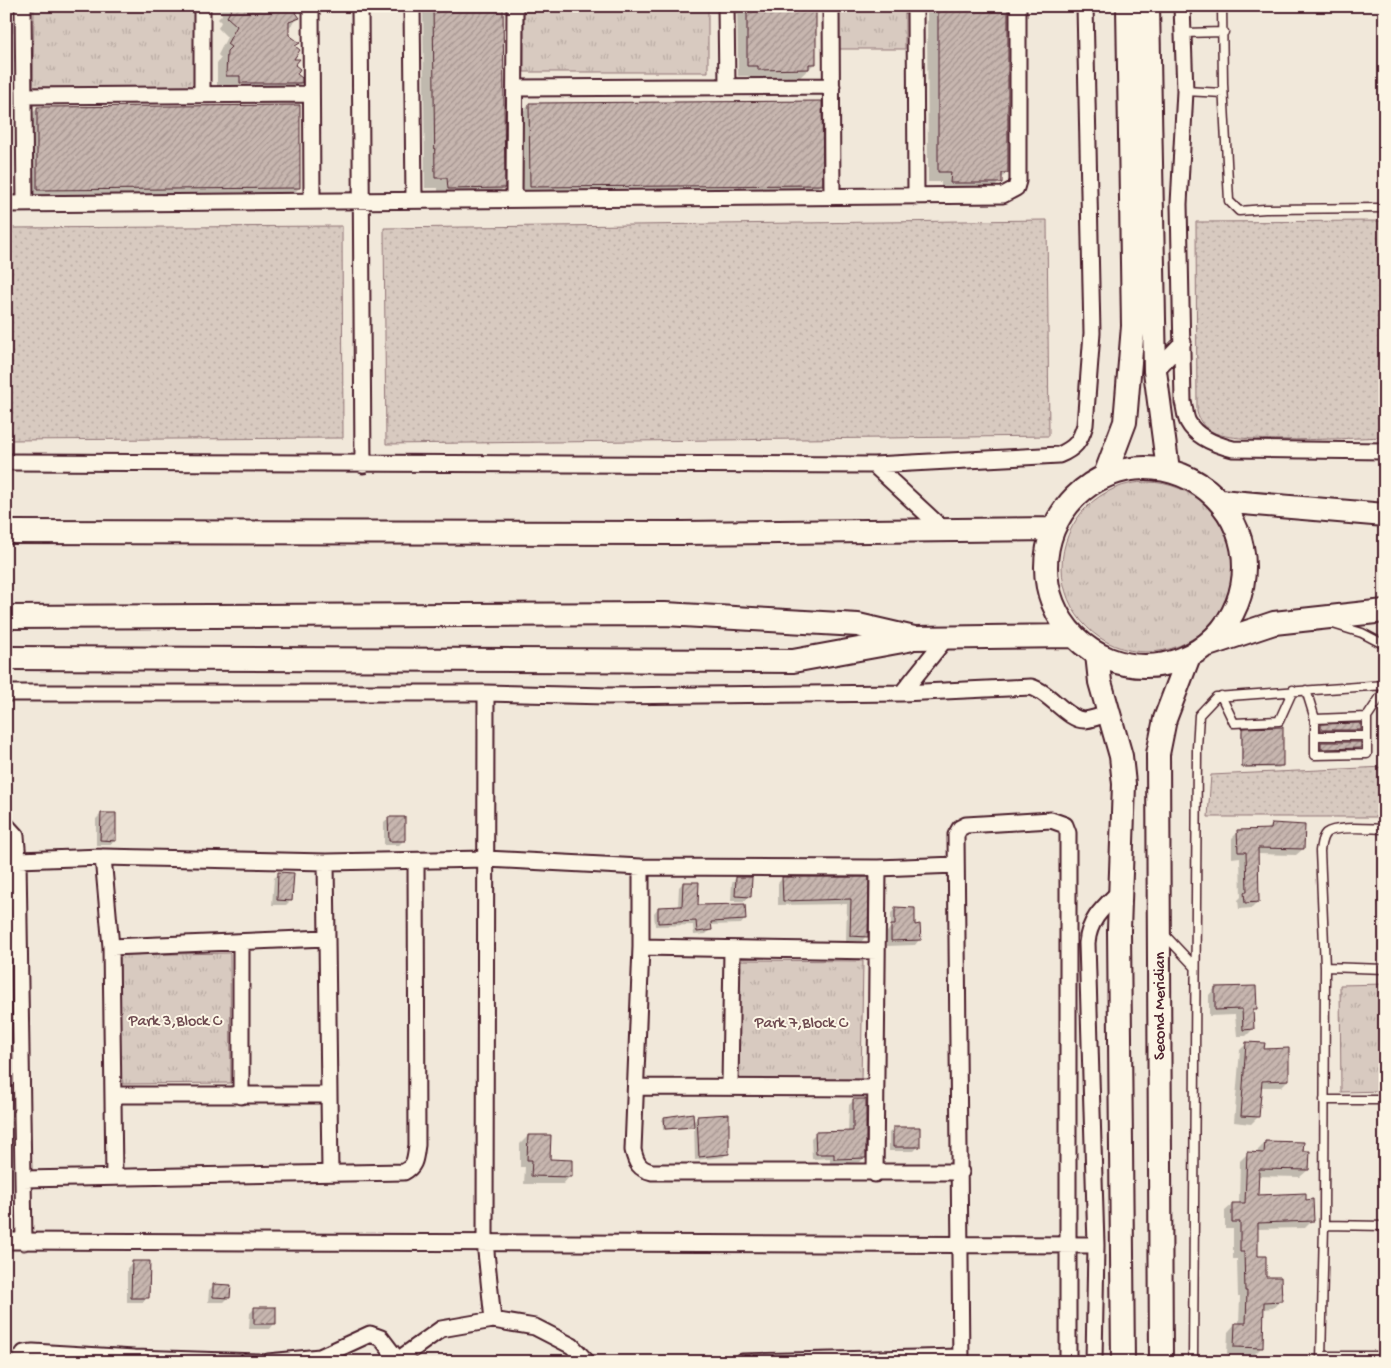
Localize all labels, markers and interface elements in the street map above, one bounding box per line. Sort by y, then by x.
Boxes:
street label: Second Meridian [1152,952,1171,1060]
park label: Park 3,Block C [128,1013,223,1032]
park label: Park 7,Block C [754,1015,849,1034]

